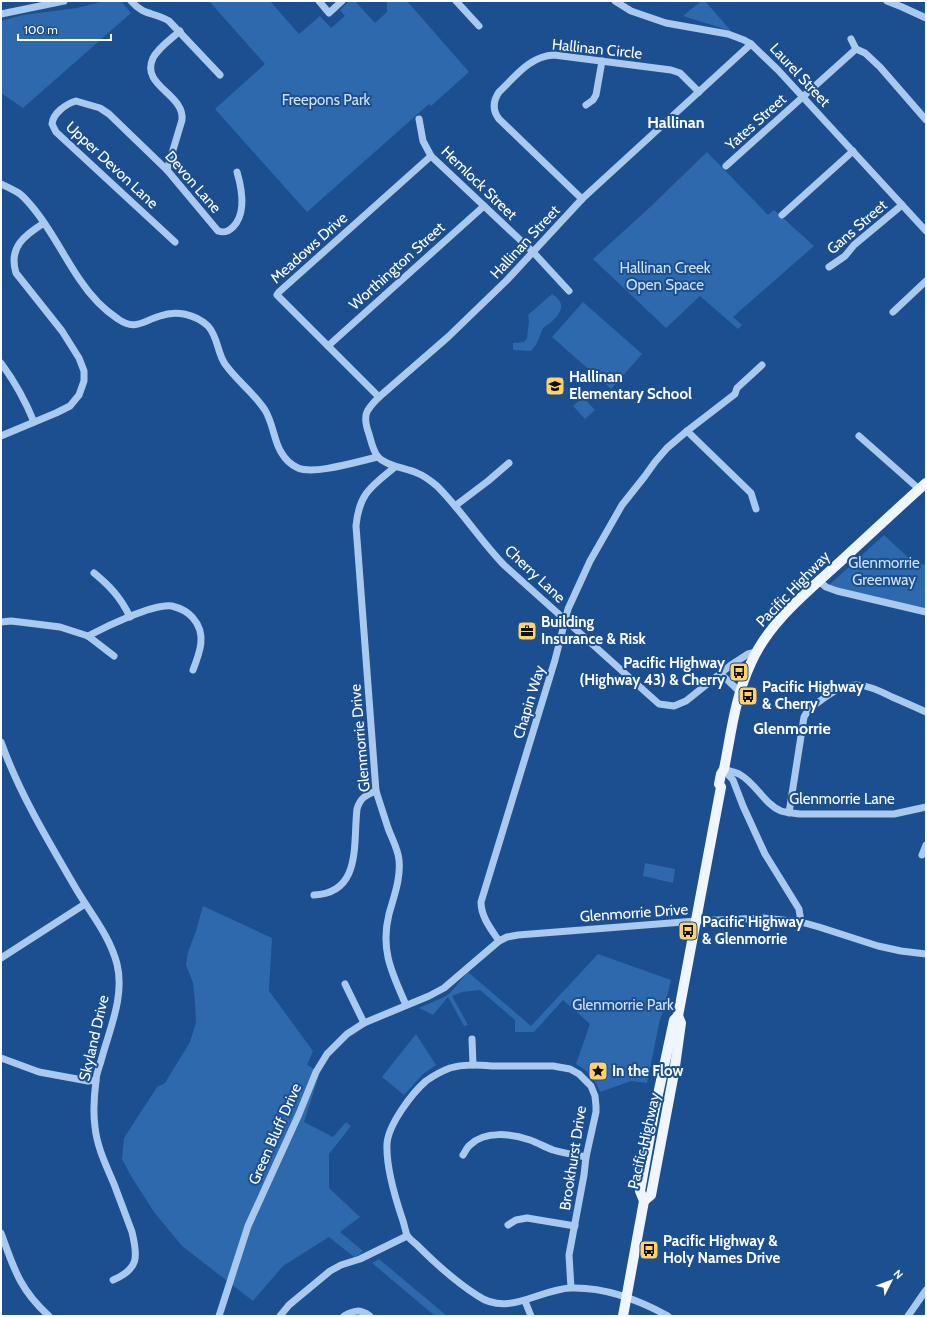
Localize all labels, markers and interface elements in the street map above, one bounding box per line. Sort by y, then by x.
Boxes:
scale bar [18,16,111,42]
text: 100 m [24,22,58,37]
street label: Hallinan Circle [551,35,643,63]
street label: Laurel Street [766,40,834,110]
street label: Yates Street [721,90,790,155]
park label: Freepons Park [282,91,371,109]
district label: Hallinan [647,113,705,132]
street label: Upper Devon Lane [62,118,162,213]
street label: Hemlock Street [437,142,521,224]
street label: Devon Lane [161,147,225,217]
street label: Gans Street [823,196,891,258]
street label: Hallinan Street [486,202,564,282]
street label: Meadows Drive [267,208,351,287]
street label: Worthington Street [346,218,448,314]
park label: Hallinan Creek Open Space [619,259,711,294]
place label: Hallinan Elementary School [569,368,692,403]
school or university icon: Hallinan Elementary School [544,375,566,397]
street label: Cherry Lane [501,541,569,607]
street label: Pacific Highway [752,547,834,631]
park label: Glenmorrie Greenway [848,554,920,589]
place label: Building Insurance & Risk [541,613,646,648]
office icon: Building Insurance & Risk [516,620,538,642]
place label: Pacific Highway (Highway 43) & Cherry [579,654,726,689]
bus stop icon: Pacific Highway (Highway 43) & Cherry [728,661,750,683]
street label: Chapin Way [509,663,549,741]
place label: Pacific Highway & Cherry [762,678,865,713]
street label: Glenmorrie Drive [346,683,374,793]
bus stop icon: Pacific Highway & Cherry [737,685,759,707]
district label: Glenmorrie [753,719,831,738]
street label: Glenmorrie Lane [789,790,895,808]
street label: Glenmorrie Drive [579,900,689,926]
place label: Pacific Highway & Glenmorrie [702,913,805,948]
bus stop icon: Pacific Highway & Glenmorrie [677,920,699,942]
street label: Skyland Drive [75,993,113,1083]
park label: Glenmorrie Park [572,996,674,1014]
place icon: In the Flow [587,1060,609,1082]
place label: In the Flow [612,1062,683,1080]
street label: Green Bluff Drive [245,1080,305,1187]
street label: Pacific Highway [624,1091,664,1191]
street label: Brookhurst Drive [556,1104,590,1212]
place label: Pacific Highway & Holy Names Drive [663,1232,781,1267]
bus stop icon: Pacific Highway & Holy Names Drive [638,1239,660,1261]
north arrow [871,1261,911,1301]
text: N [891,1267,906,1282]

